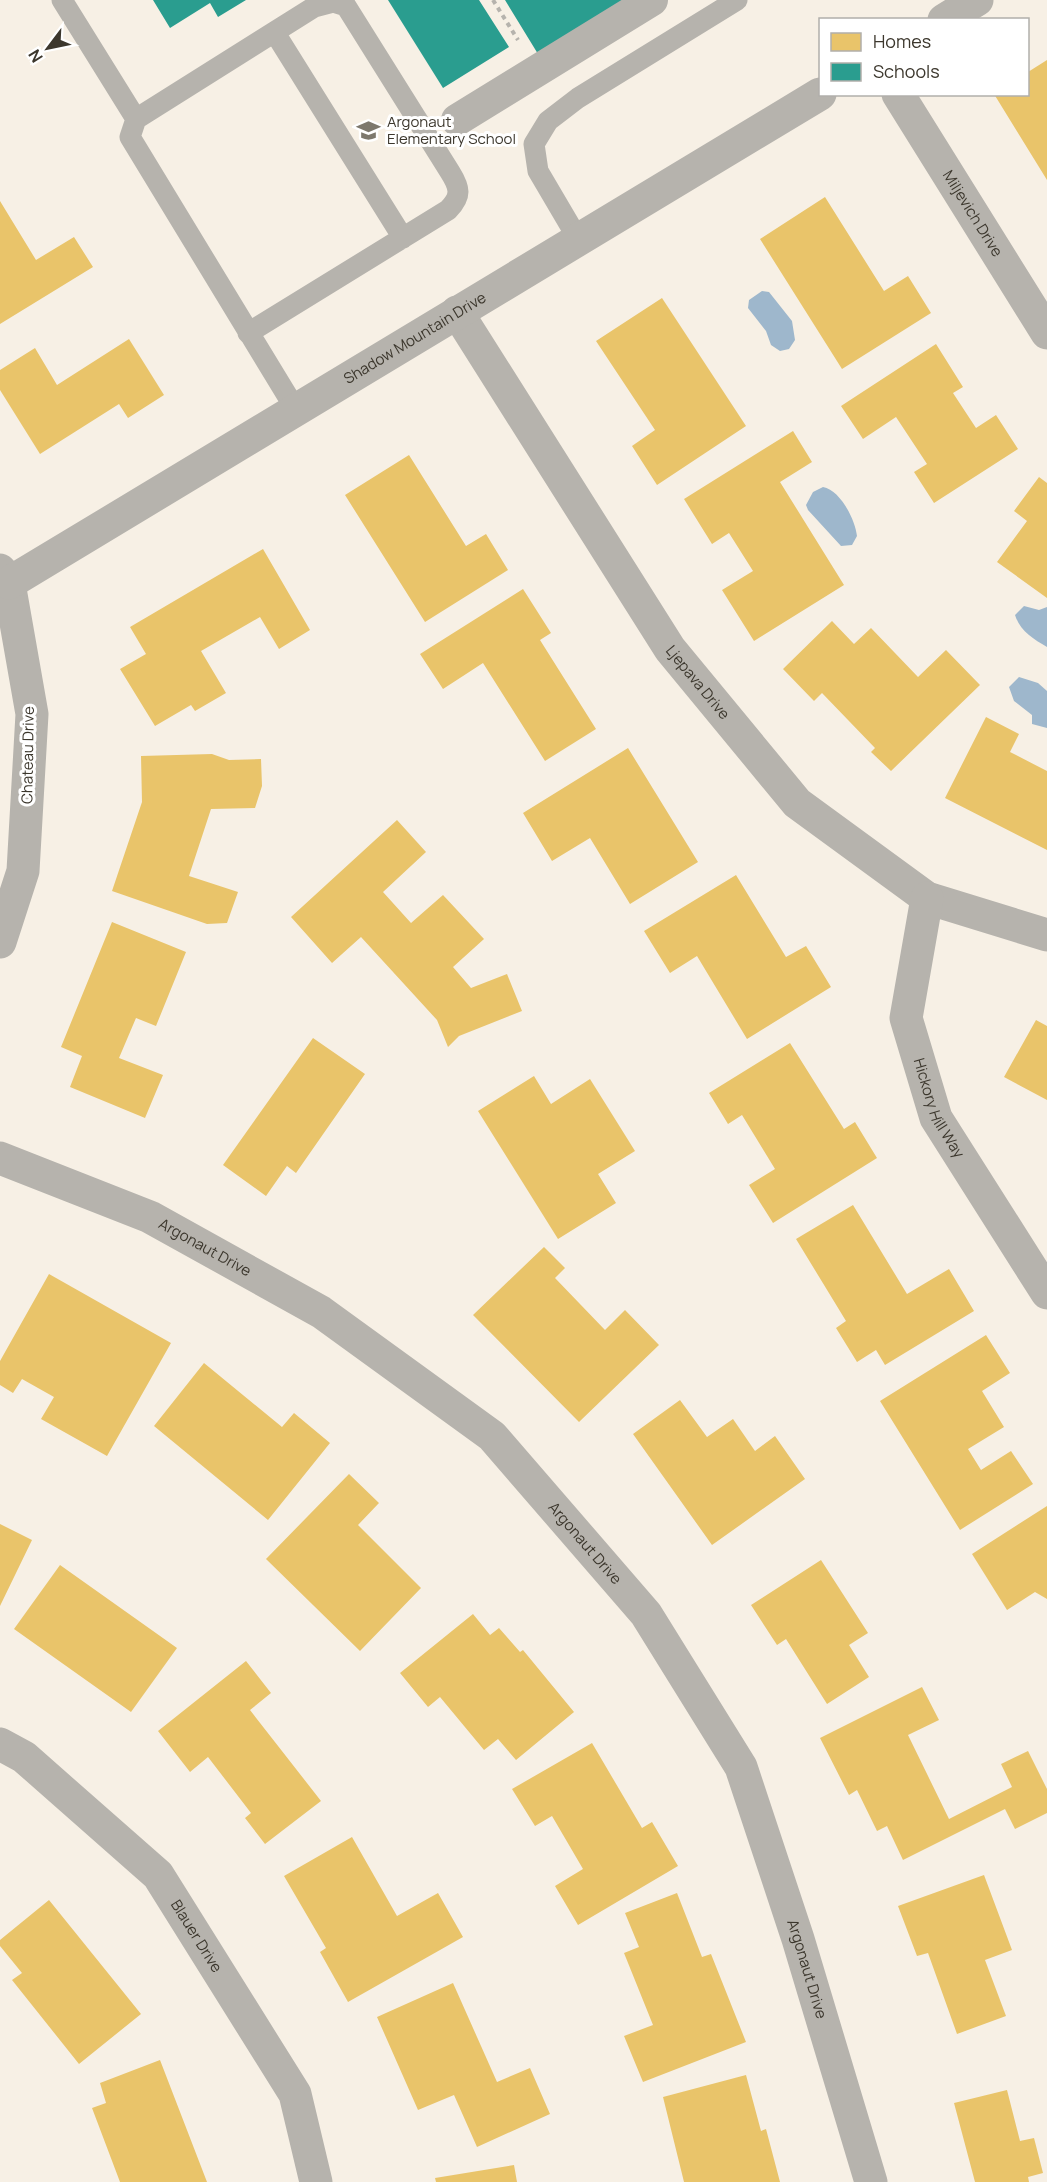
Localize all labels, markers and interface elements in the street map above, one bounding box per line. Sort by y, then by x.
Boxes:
north arrow [18,18,78,78]
legend [819,18,1029,96]
text: Homes [873,29,931,53]
text: N [23,45,48,67]
text: Schools [873,59,940,83]
place label: Argonaut Elementary School [387,111,516,149]
school or university icon: Argonaut Elementary School [356,118,382,144]
street label: Miljevich Drive [938,166,1008,261]
street label: Shadow Mountain Drive [340,287,490,389]
street label: Ljepava Drive [661,640,735,724]
street label: Chateau Drive [16,706,39,804]
street label: Hickory Hill Way [909,1055,970,1162]
street label: Argonaut Drive [155,1213,255,1281]
street label: Argonaut Drive [544,1497,627,1589]
street label: Blauer Drive [166,1895,228,1977]
street label: Argonaut Drive [782,1917,832,2021]

